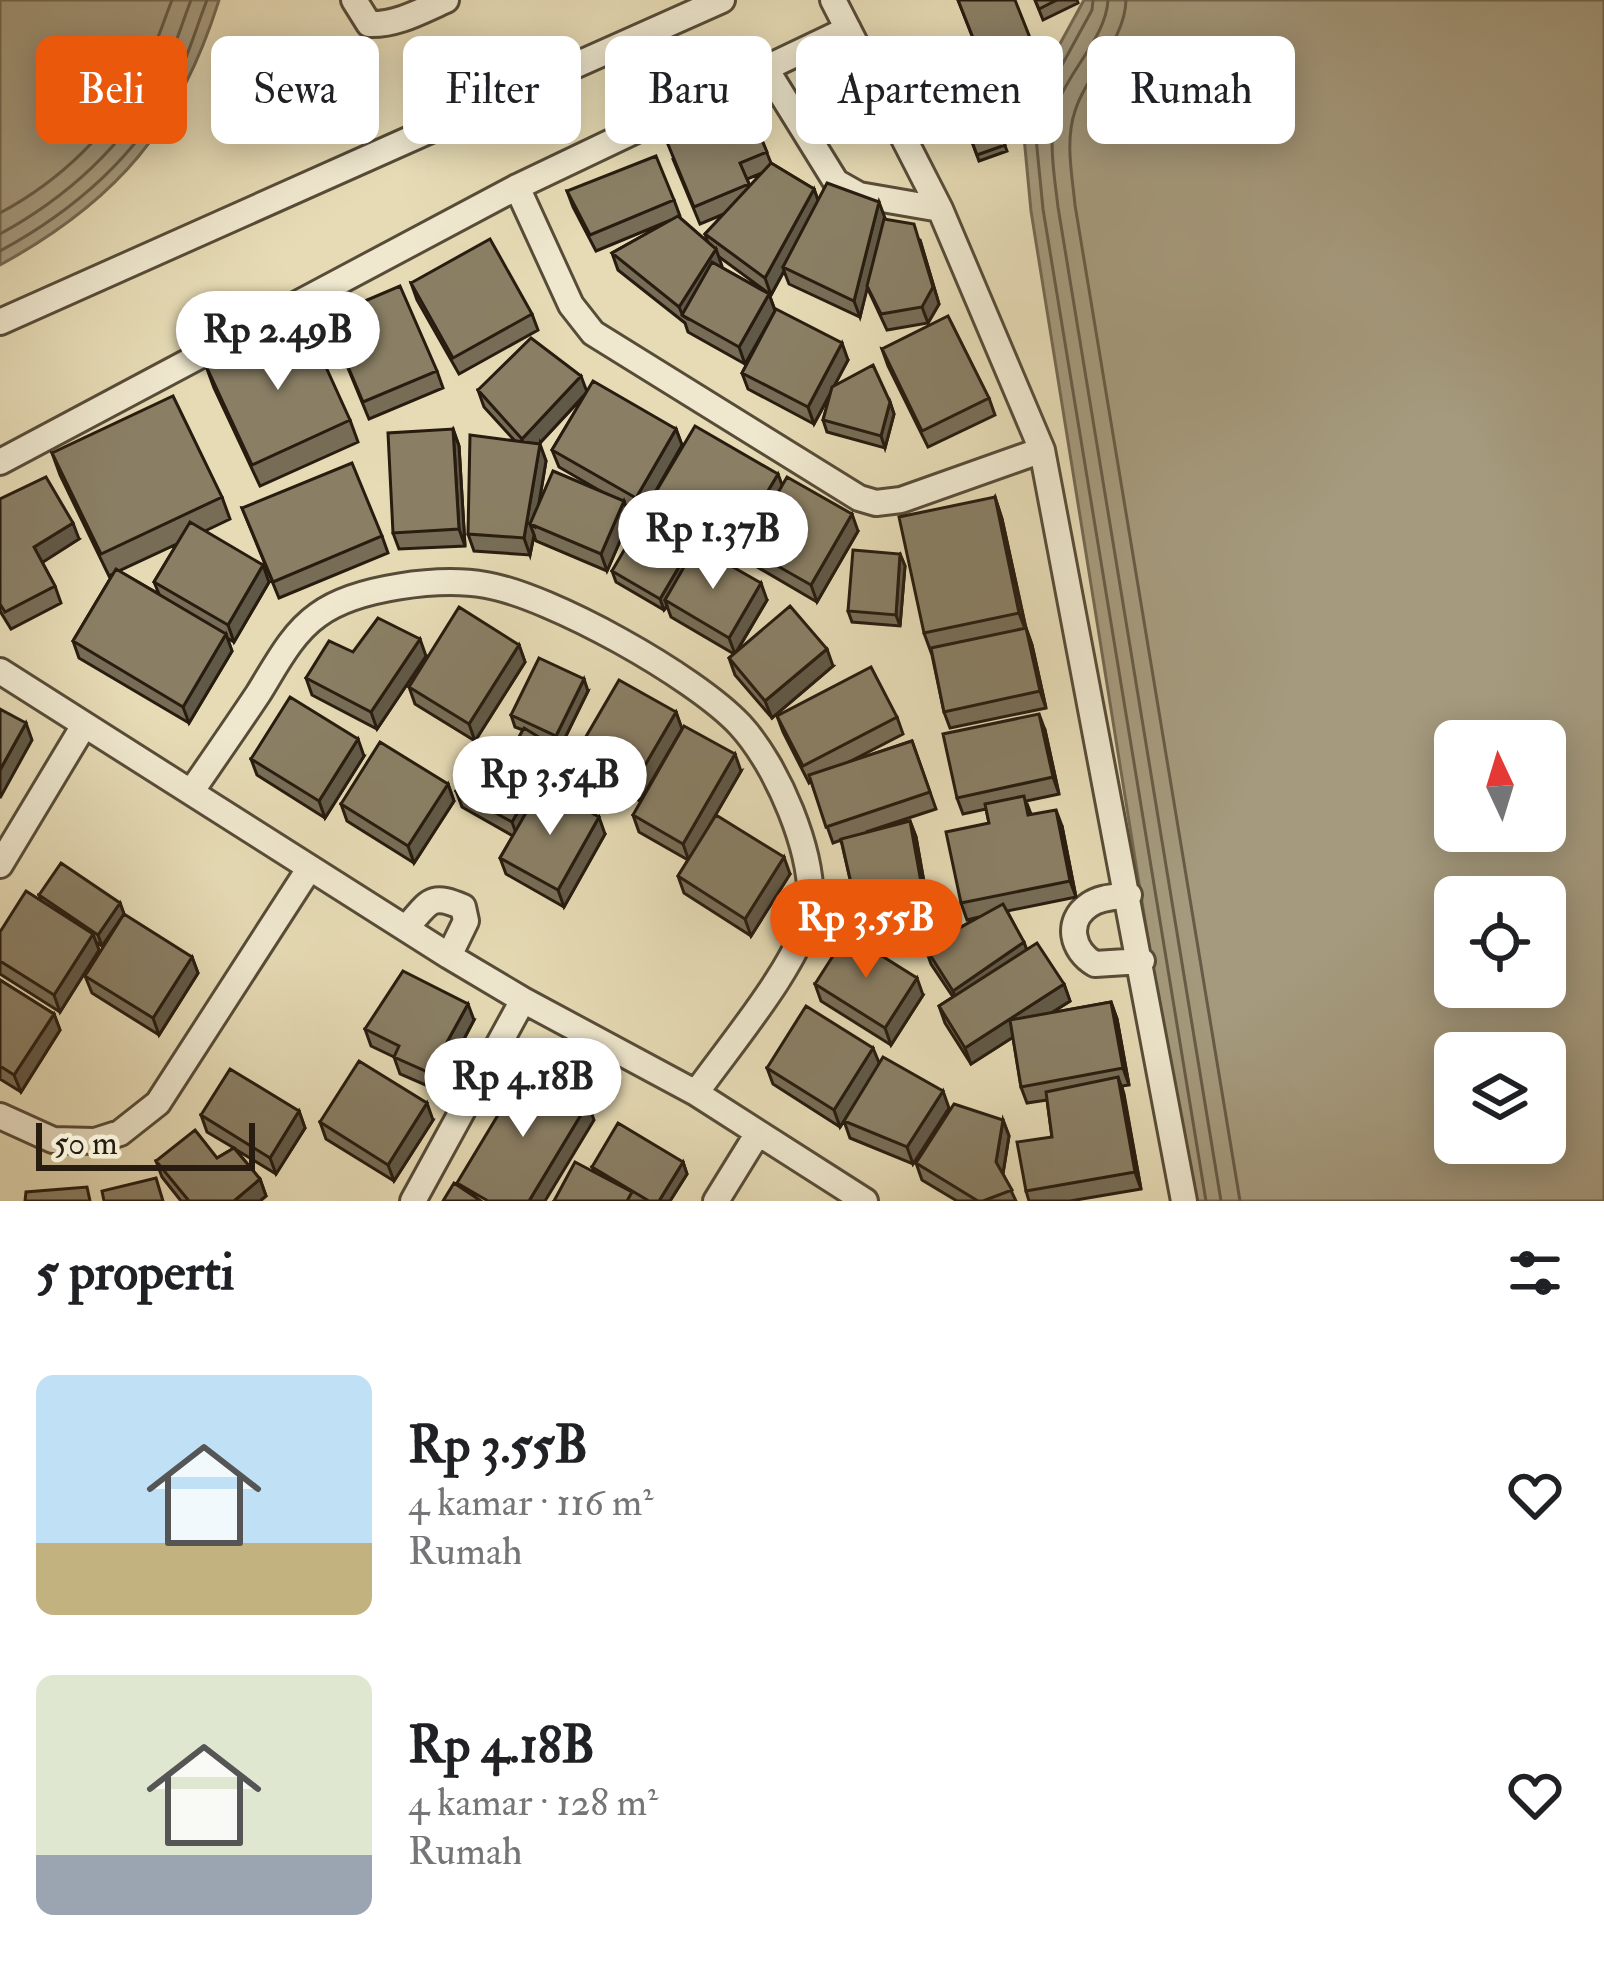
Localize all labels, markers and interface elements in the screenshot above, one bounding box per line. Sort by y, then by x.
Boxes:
chip: Beli [36,36,187,144]
chip: Sewa [211,36,379,144]
chip: Filter [403,36,581,144]
chip: Baru [605,36,772,144]
chip: Apartemen [796,36,1063,144]
chip: Rumah [1087,36,1295,144]
pin: Rp 2.49B [154,291,402,393]
text: Rp 2.49B [203,305,353,354]
pin: Rp 1.37B [589,490,837,592]
text: Rp 1.37B [645,504,781,553]
north arrow [1434,720,1566,852]
map controls [1434,720,1566,1164]
pin: Rp 3.54B [426,736,674,838]
text: Rp 3.54B [480,750,620,799]
button: locate [1434,876,1566,1008]
pin: Rp 3.55B [742,879,990,981]
text: Rp 3.55B [797,893,935,942]
button: layers [1434,1032,1566,1164]
pin: Rp 4.18B [399,1038,647,1140]
text: Rp 4.18B [451,1052,595,1101]
scale bar [36,1117,255,1170]
text: 50 m [54,1123,118,1164]
icon: filters [1502,1240,1568,1306]
text: 5 properti [36,1241,234,1305]
text: Rp 3.55B [408,1414,588,1478]
icon: home [132,1423,276,1567]
icon: heart [1502,1462,1568,1528]
text: 4 kamar · 116 m² [408,1478,653,1527]
text: Rumah [408,1527,522,1576]
text: Rp 4.18B [408,1714,595,1778]
icon: home [132,1723,276,1867]
icon: heart [1502,1762,1568,1828]
text: 4 kamar · 128 m² [408,1778,658,1827]
text: Rumah [408,1827,522,1876]

